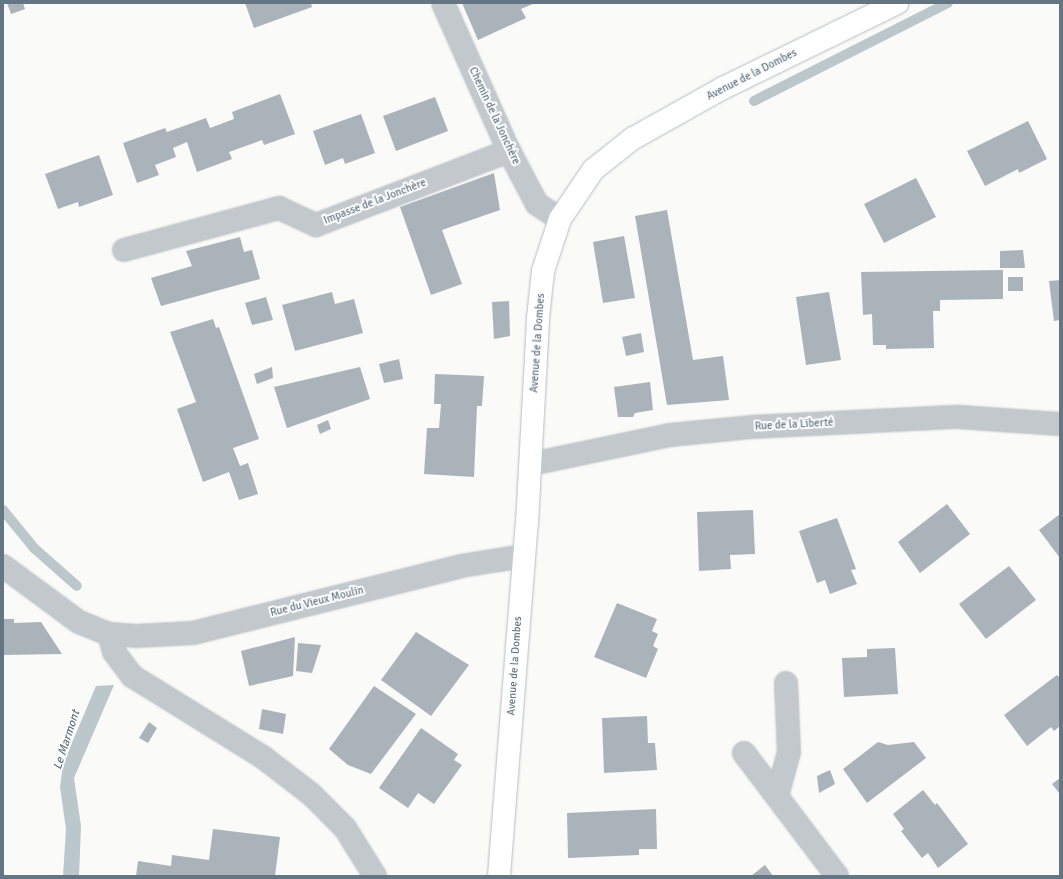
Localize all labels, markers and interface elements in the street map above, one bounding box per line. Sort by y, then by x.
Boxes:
street label: Avenue de la Dombes [705,47,799,103]
street label: Chemin de la Jonchère [466,65,522,167]
street label: Impasse de la Jonchère [322,176,428,228]
street label: Avenue de la Dombes [528,293,548,393]
street label: Rue de la Liberté [754,416,834,434]
street label: Rue du Vieux Moulin [269,584,365,620]
street label: Avenue de la Dombes [505,616,525,716]
water label: Le Marmont [51,709,83,771]

